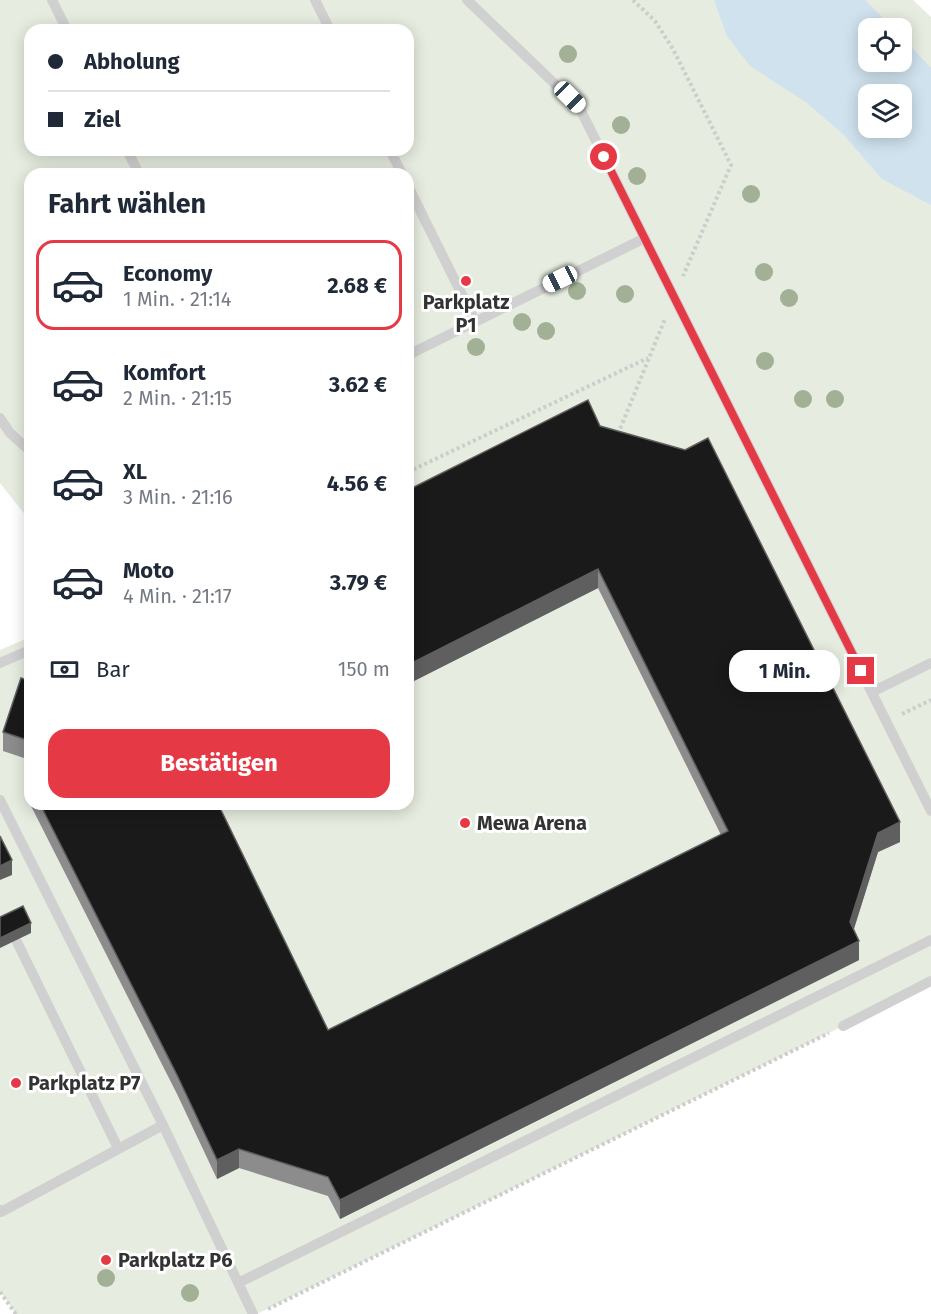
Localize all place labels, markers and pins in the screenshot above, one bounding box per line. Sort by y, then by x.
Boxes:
marker: Parkplatz P1 [459,274,473,288]
place label: Parkplatz P1 [423,290,509,337]
place label: Mewa Arena [477,811,587,835]
marker: Mewa Arena [458,816,472,830]
place label: Parkplatz P7 [28,1071,140,1095]
marker: Parkplatz P7 [9,1076,23,1090]
place label: Parkplatz P6 [118,1248,232,1272]
marker: Parkplatz P6 [99,1253,113,1267]

